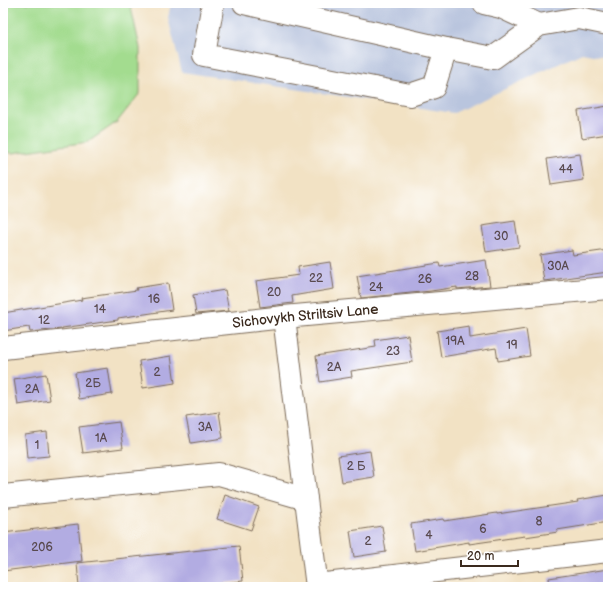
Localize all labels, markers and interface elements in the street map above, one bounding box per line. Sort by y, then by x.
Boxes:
house number: 44 [559,162,574,177]
house number: 30 [494,229,508,244]
house number: 30А [547,259,570,274]
house number: 28 [465,269,479,284]
house number: 22 [309,271,323,286]
house number: 26 [418,272,432,287]
house number: 24 [369,280,384,295]
house number: 20 [267,285,281,300]
house number: 16 [148,292,160,307]
street label: Sichovykh Striltsiv Lane [231,300,379,331]
house number: 14 [94,302,107,317]
house number: 12 [38,313,50,328]
house number: 19А [446,334,465,349]
house number: 19 [506,338,518,353]
house number: 23 [386,344,400,359]
house number: 2А [327,360,342,375]
house number: 2 [153,365,161,380]
house number: 2Б [85,376,101,391]
house number: 2А [25,382,40,397]
house number: 3А [198,420,213,435]
house number: 1А [95,431,108,446]
house number: 1 [35,438,39,453]
house number: 2 Б [347,459,366,474]
house number: 8 [536,514,543,529]
house number: 6 [479,522,487,537]
house number: 4 [425,528,433,543]
house number: 2 [364,534,372,549]
house number: 206 [31,540,53,555]
scale bar [461,542,518,568]
text: 20 m [467,549,494,564]

